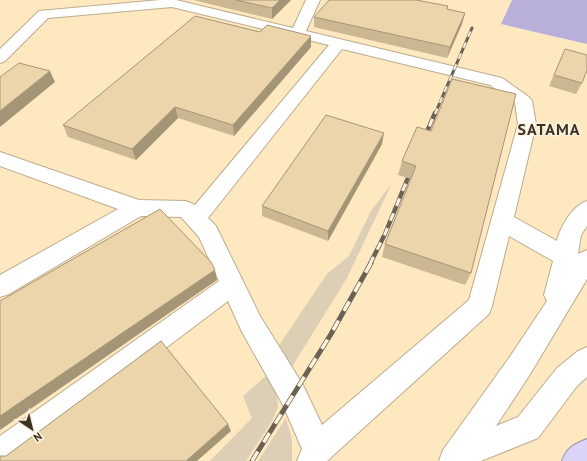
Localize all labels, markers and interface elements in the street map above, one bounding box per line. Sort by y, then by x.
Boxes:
district label: SATAMA [518,119,580,139]
north arrow [12,409,52,449]
text: N [31,429,45,445]

